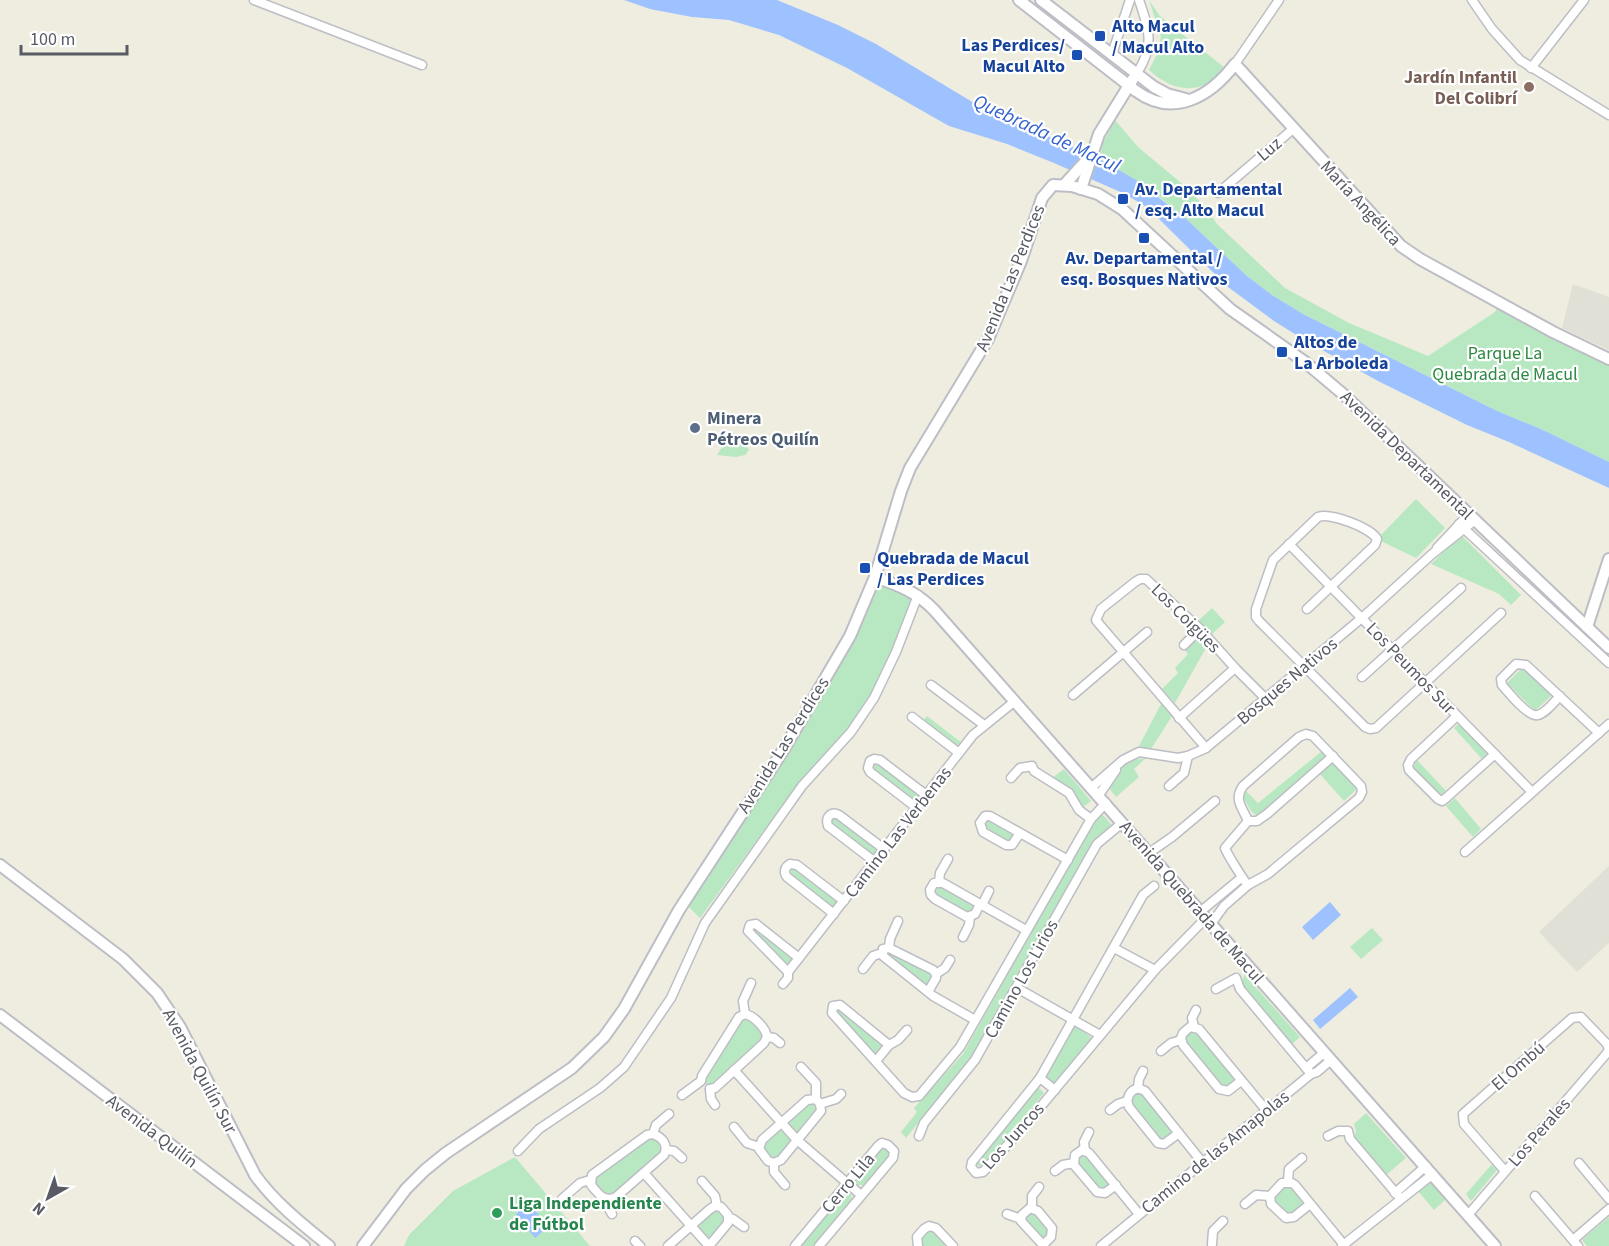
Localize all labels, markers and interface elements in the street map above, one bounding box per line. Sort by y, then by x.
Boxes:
place label: Alto Macul / Macul Alto [1111,14,1204,60]
scale bar [21,18,128,56]
text: 100 m [30,27,75,52]
marker: Alto Macul / Macul Alto [1093,29,1107,43]
place label: Las Perdices/ Macul Alto [961,33,1065,79]
marker: Las Perdices/ Macul Alto [1070,48,1084,62]
place label: Jardín Infantil Del Colibrí [1404,65,1518,111]
marker: Jardín Infantil Del Colibrí [1522,80,1536,94]
water label: Quebrada de Macul [968,88,1125,180]
street label: Luz [1251,131,1288,167]
street label: María Angélica [1314,155,1407,252]
place label: Av. Departamental / esq. Alto Macul [1134,177,1282,223]
marker: Av. Departamental / esq. Alto Macul [1116,192,1130,206]
street label: Avenida Las Perdices [970,201,1051,355]
marker: Av. Departamental / esq. Bosques Nativos [1137,231,1151,245]
place label: Av. Departamental / esq. Bosques Nativos [1061,246,1227,292]
place label: Altos de La Arboleda [1293,330,1388,376]
park label: Parque La Quebrada de Macul [1432,341,1578,387]
marker: Altos de La Arboleda [1275,345,1289,359]
street label: Avenida Departamental [1334,385,1479,526]
place label: Minera Pétreos Quilín [707,406,819,452]
marker: Minera Pétreos Quilín [688,421,702,435]
place label: Quebrada de Macul / Las Perdices [877,546,1029,592]
marker: Quebrada de Macul / Las Perdices [858,561,872,575]
street label: Los Coigües [1145,578,1226,659]
street label: Los Peumos Sur [1360,617,1462,720]
street label: Bosques Nativos [1232,632,1343,731]
street label: Avenida Las Perdices [731,672,835,818]
street label: Camino Las Verbenas [839,761,958,903]
street label: Avenida Quebrada de Macul [1114,815,1270,990]
street label: Camino Los Lirios [978,915,1064,1043]
street label: Avenida Quilín Sur [156,1004,243,1139]
street label: El Ombú [1486,1036,1551,1097]
street label: Camino de las Amapolas [1136,1085,1295,1220]
street label: Avenida Quilín [101,1089,203,1174]
street label: Los Perales [1502,1092,1576,1172]
street label: Los Juncos [976,1097,1050,1175]
street label: Cerro Lila [816,1148,881,1219]
north arrow [18,1168,78,1228]
place label: Liga Independiente de Fútbol [509,1191,662,1237]
text: N [28,1197,50,1221]
marker: Liga Independiente de Fútbol [490,1206,504,1220]

